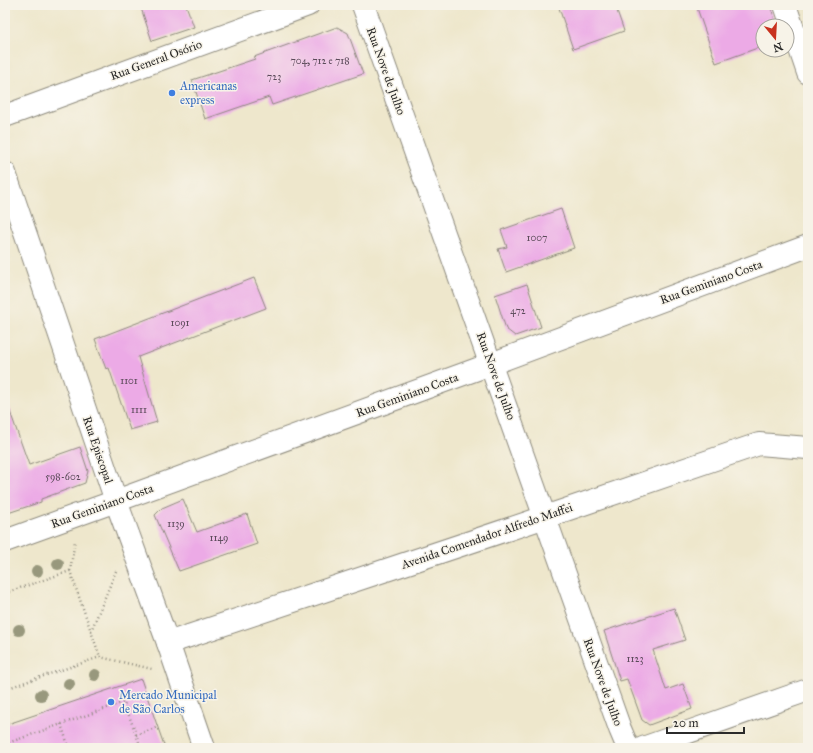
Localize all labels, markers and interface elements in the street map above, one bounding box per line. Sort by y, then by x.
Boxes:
north arrow [755,18,795,58]
street label: Rua Nove de Julho [363,25,408,117]
street label: Rua General Osório [108,37,204,83]
text: N [771,39,784,55]
house number: 704, 712 e 718 [291,55,350,67]
house number: 723 [267,71,281,83]
place label: Americanas express [179,79,237,107]
marker: Americanas express [167,88,177,98]
house number: 1007 [527,232,547,244]
street label: Rua Geminiano Costa [658,257,765,307]
house number: 472 [510,305,526,317]
house number: 1091 [171,317,190,329]
street label: Rua Nove de Julho [473,330,518,422]
street label: Rua Geminiano Costa [354,370,461,420]
house number: 1101 [120,375,138,387]
house number: 1111 [131,404,147,416]
street label: Rua Episcopal [80,415,116,486]
house number: 598-602 [45,471,81,483]
street label: Rua Geminiano Costa [49,481,156,531]
street label: Avenida Comendador Alfredo Maffei [399,500,575,572]
house number: 1139 [167,518,185,530]
house number: 1149 [210,532,228,544]
street label: Rua Nove de Julho [580,636,625,728]
house number: 1123 [627,653,643,665]
place label: Mercado Municipal de São Carlos [119,688,217,716]
marker: Mercado Municipal de São Carlos [106,697,116,707]
scale bar [667,709,744,735]
text: 20 m [673,716,699,730]

